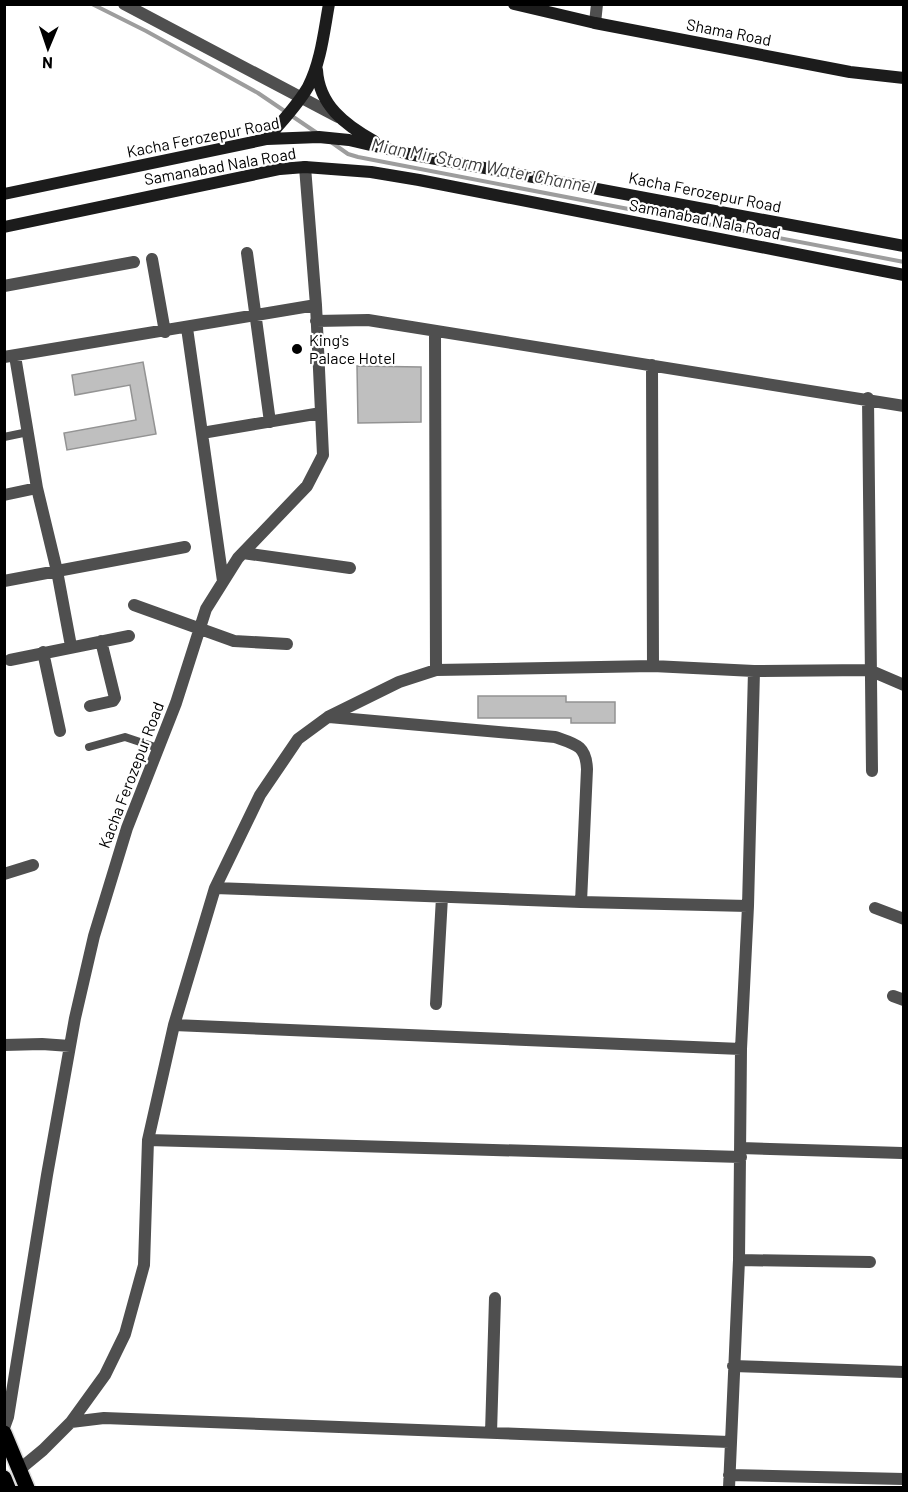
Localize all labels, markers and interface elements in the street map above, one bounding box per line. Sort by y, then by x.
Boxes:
street label: Shama Road [685,14,773,49]
north arrow [18,18,78,78]
text: N [42,54,53,73]
street label: Kacha Ferozepur Road [125,112,281,161]
water label: Mian Mir Storm Water Channel [370,133,597,197]
street label: Samanabad Nala Road [142,143,297,188]
street label: Kacha Ferozepur Road [627,167,783,216]
street label: Samanabad Nala Road [628,194,782,243]
place label: King's Palace Hotel [309,330,395,367]
marker: King's Palace Hotel [290,342,304,356]
street label: Kacha Ferozepur Road [94,699,167,851]

